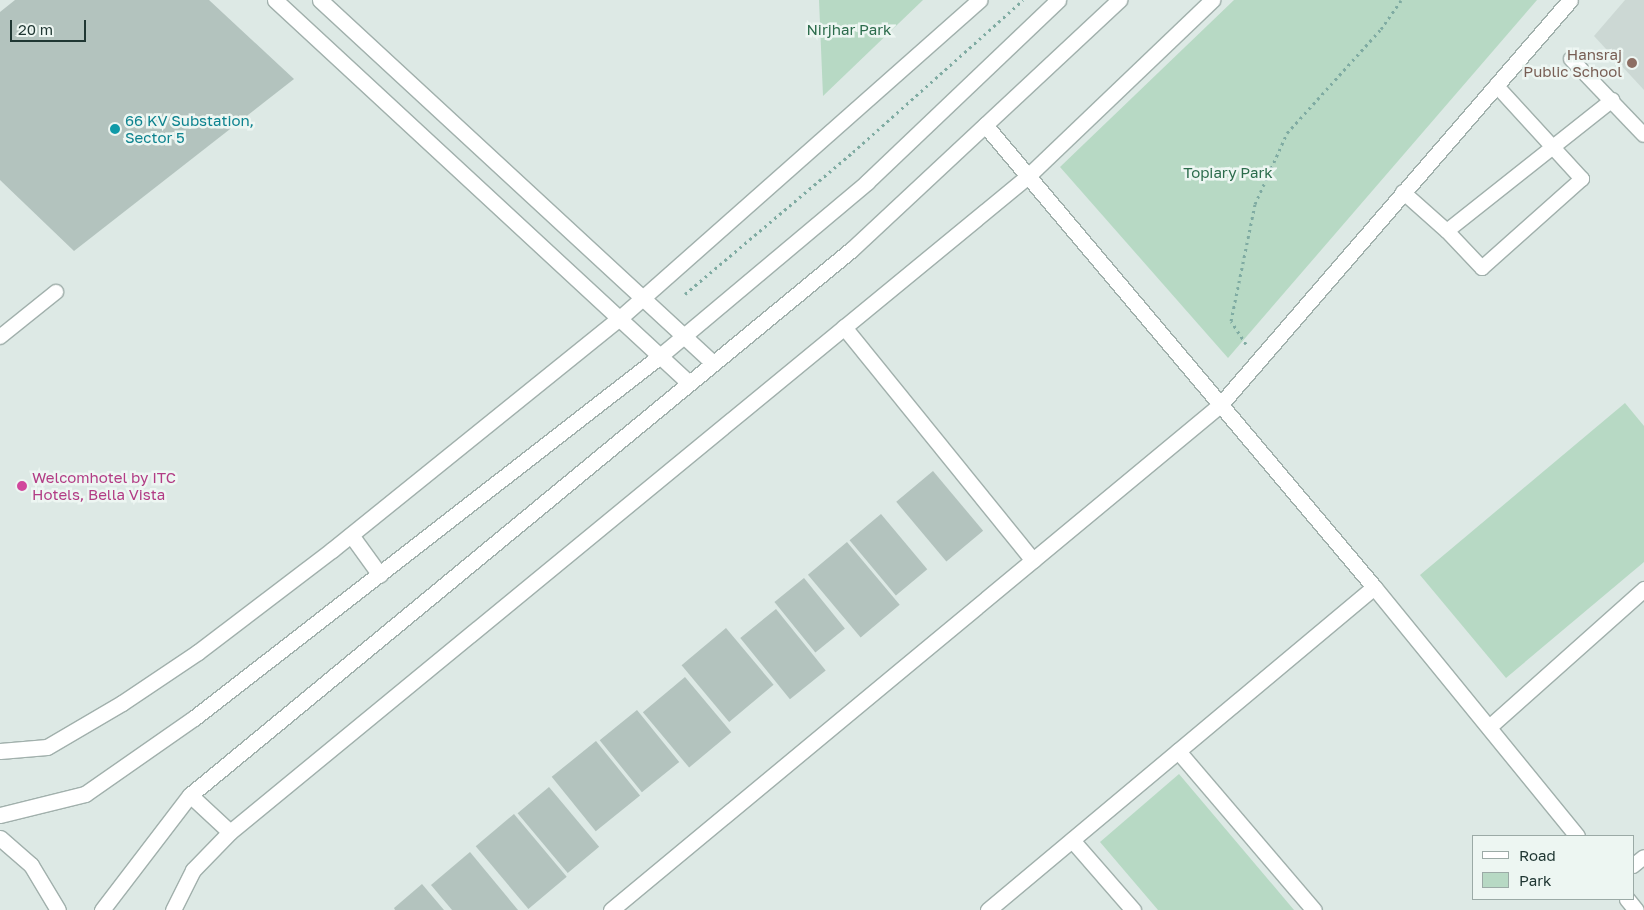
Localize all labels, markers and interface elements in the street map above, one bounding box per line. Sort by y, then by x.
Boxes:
scale bar [12,10,89,42]
text: 20 m [18,20,53,38]
park label: Nirjhar Park [806,21,892,39]
place label: Hansraj Public School [1523,45,1622,80]
marker: Hansraj Public School [1626,57,1638,69]
place label: 66 KV Substation, Sector 5 [125,111,254,146]
marker: 66 KV Substation, Sector 5 [109,123,121,135]
park label: Topiary Park [1183,164,1273,182]
place label: Welcomhotel by ITC Hotels, Bella Vista [32,468,176,503]
marker: Welcomhotel by ITC Hotels, Bella Vista [16,480,28,492]
legend [1472,835,1634,900]
text: Road [1519,846,1556,864]
text: Park [1519,871,1551,889]

